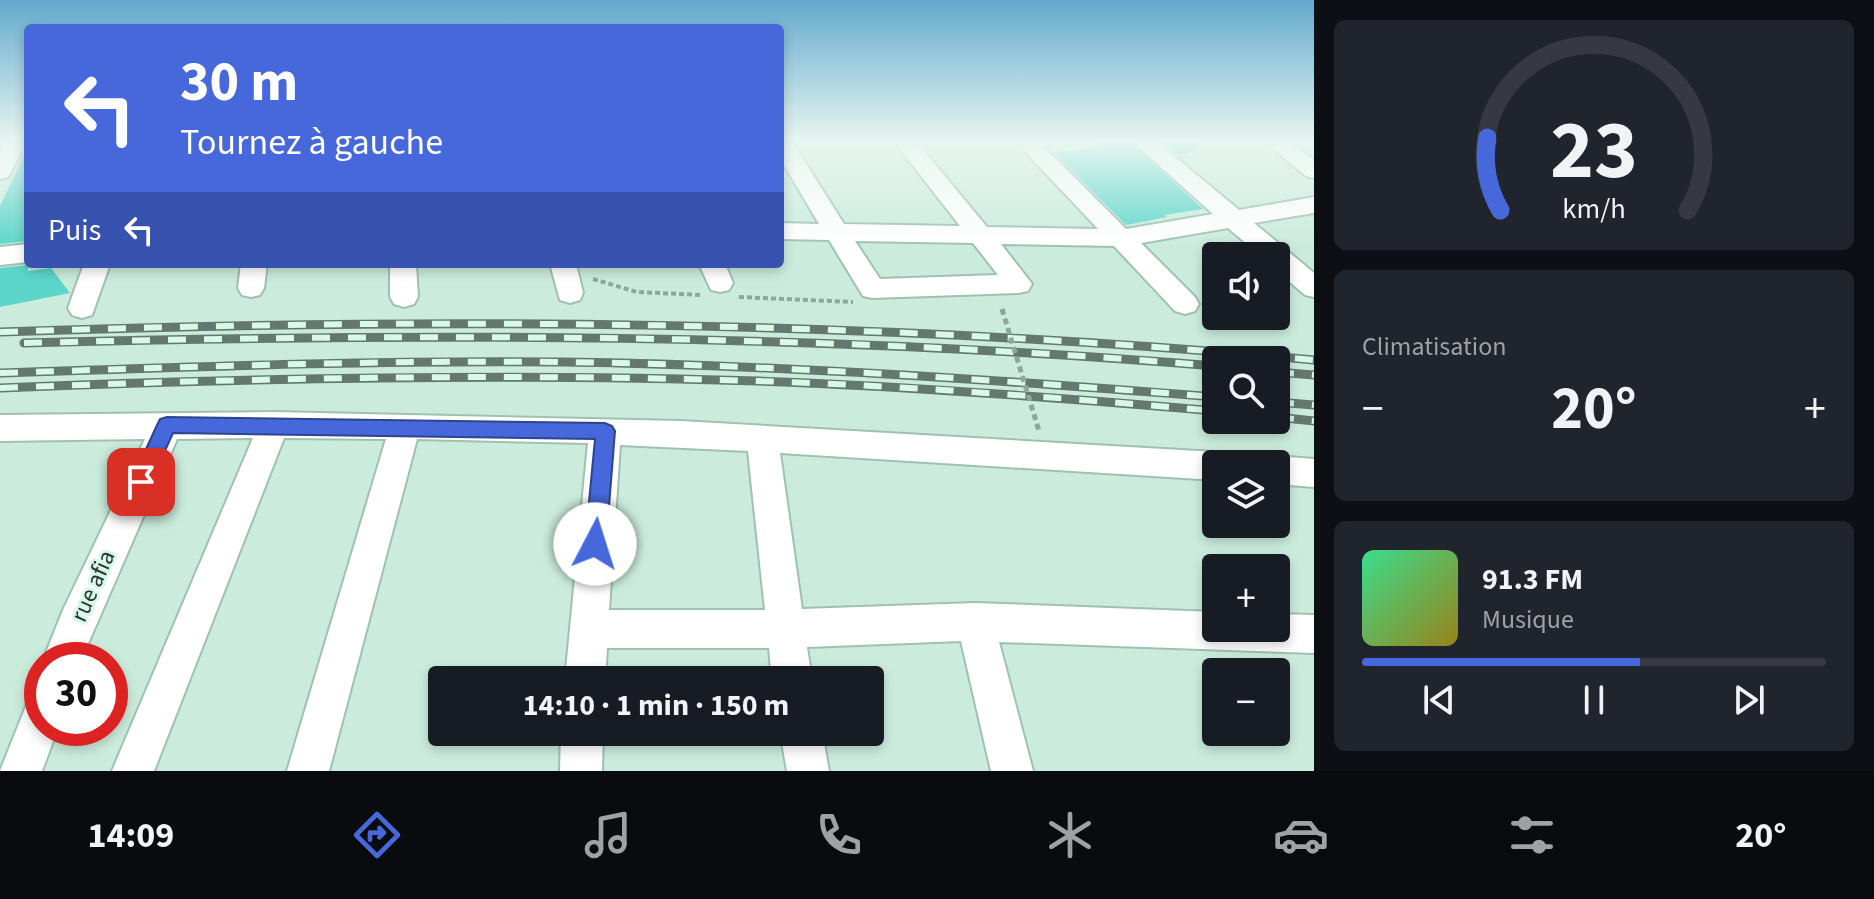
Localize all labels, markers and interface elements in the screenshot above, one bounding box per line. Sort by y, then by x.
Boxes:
text: 30 m [180,43,298,122]
icon: left [48,56,152,160]
text: 23 [1550,92,1638,210]
text: Tournez à gauche [180,117,443,168]
text: km/h [1562,189,1626,229]
icon: left [117,208,161,252]
text: Puis [48,209,101,252]
map controls [1202,242,1290,746]
button: sound [1202,242,1290,330]
text: Climatisation [1362,328,1507,365]
button: search [1202,346,1290,434]
text: 20° [1551,367,1637,452]
text: − [1362,378,1384,441]
text: + [1804,378,1826,441]
pin [107,448,175,516]
button: layers [1202,450,1290,538]
icon: arrive [119,460,163,504]
position arrow [553,502,637,586]
street label: rue afia [62,545,124,627]
button: + [1202,554,1290,642]
text: 91.3 FM [1482,558,1583,601]
text: Musique [1482,601,1574,638]
speed limit sign: 30 [24,642,128,746]
button: − [1202,658,1290,746]
icon: previous [1417,678,1461,722]
icon: pause [1572,678,1616,722]
icon: next [1727,678,1771,722]
text: 14:10 · 1 min · 150 m [523,684,789,727]
icon: directions [349,807,405,863]
icon: music [580,807,636,863]
icon: phone [811,807,867,863]
icon: climate [1042,807,1098,863]
icon: car [1273,807,1329,863]
icon: filters [1504,807,1560,863]
text: 14:09 [88,810,174,861]
text: 20° [1735,810,1787,861]

